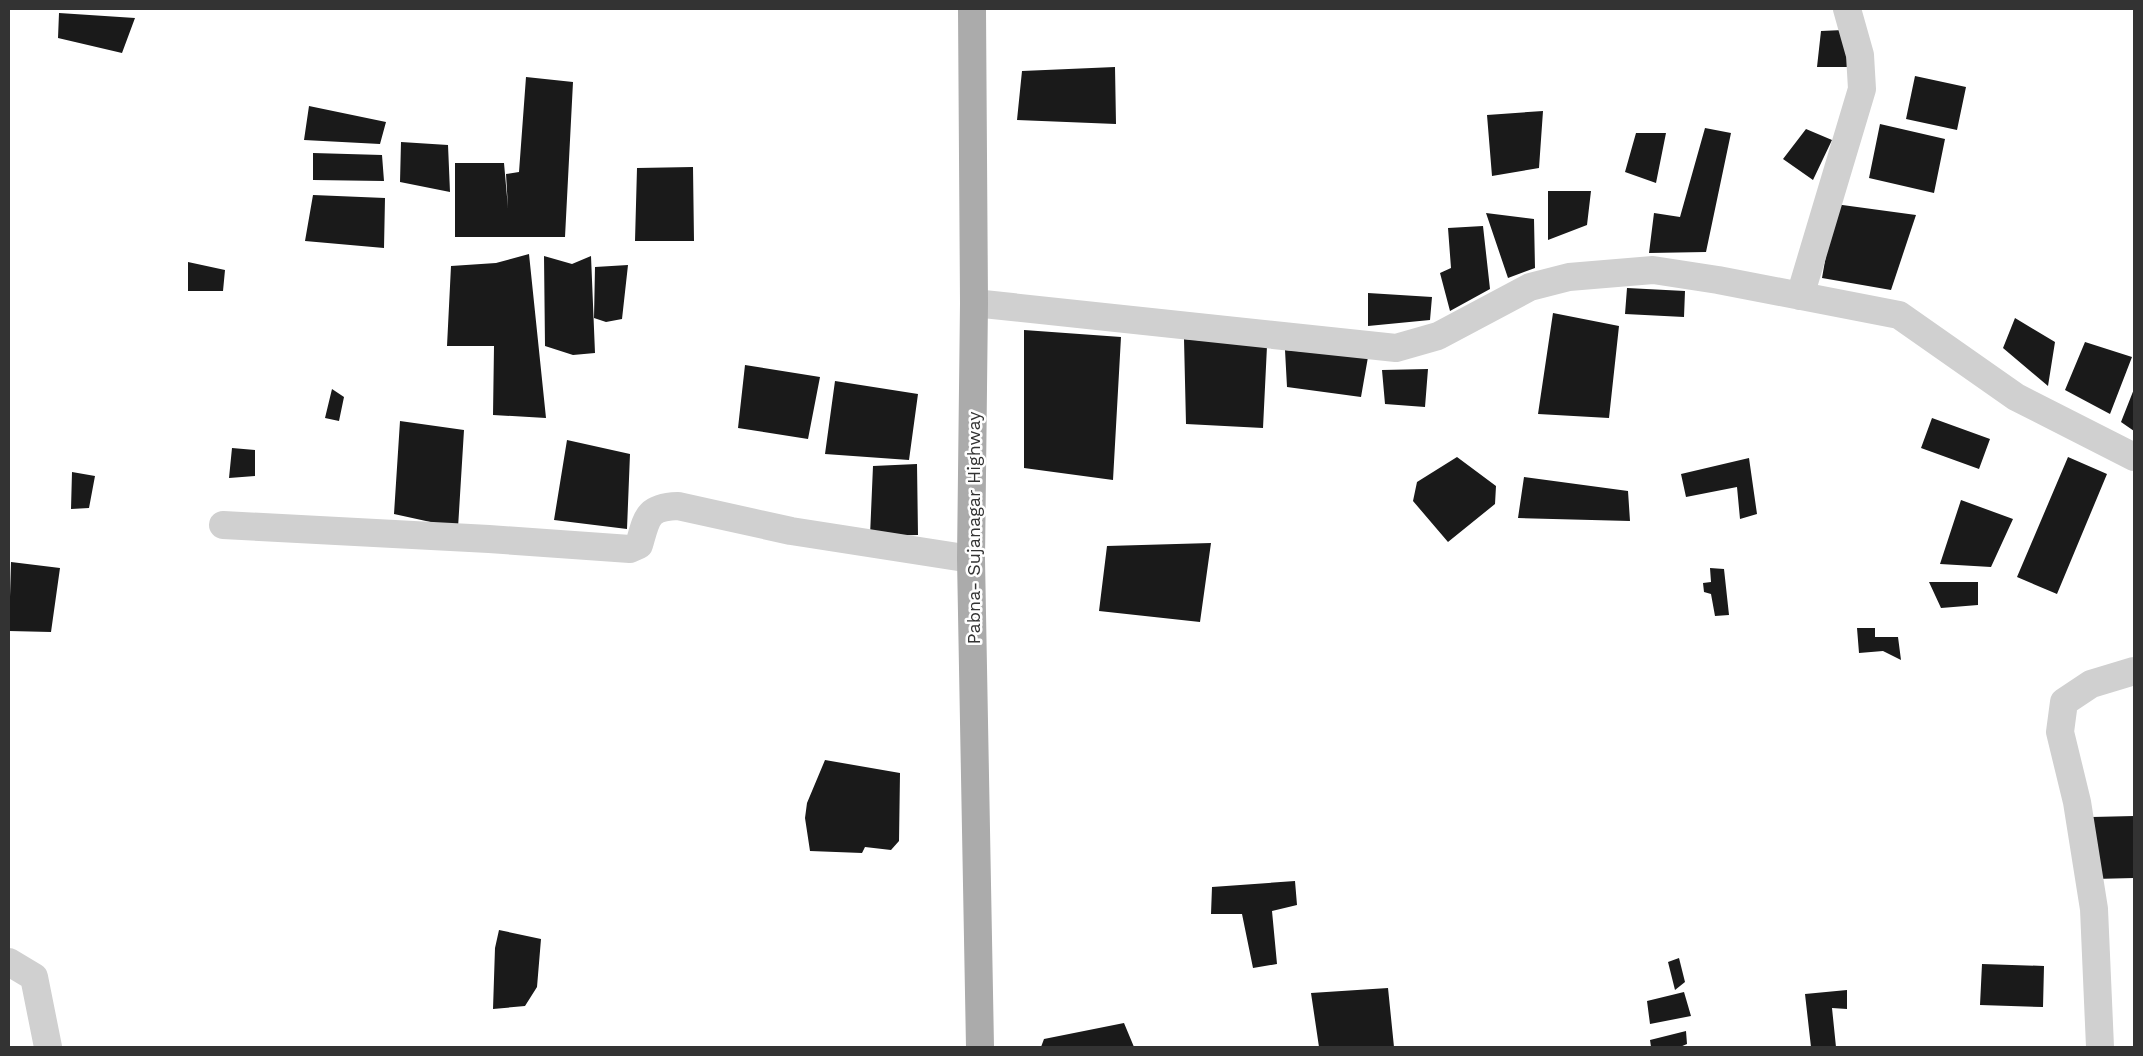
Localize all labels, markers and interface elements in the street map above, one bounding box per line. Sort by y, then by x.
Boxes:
street label: Pabna- Sujanagar Highway [963,411,984,644]

